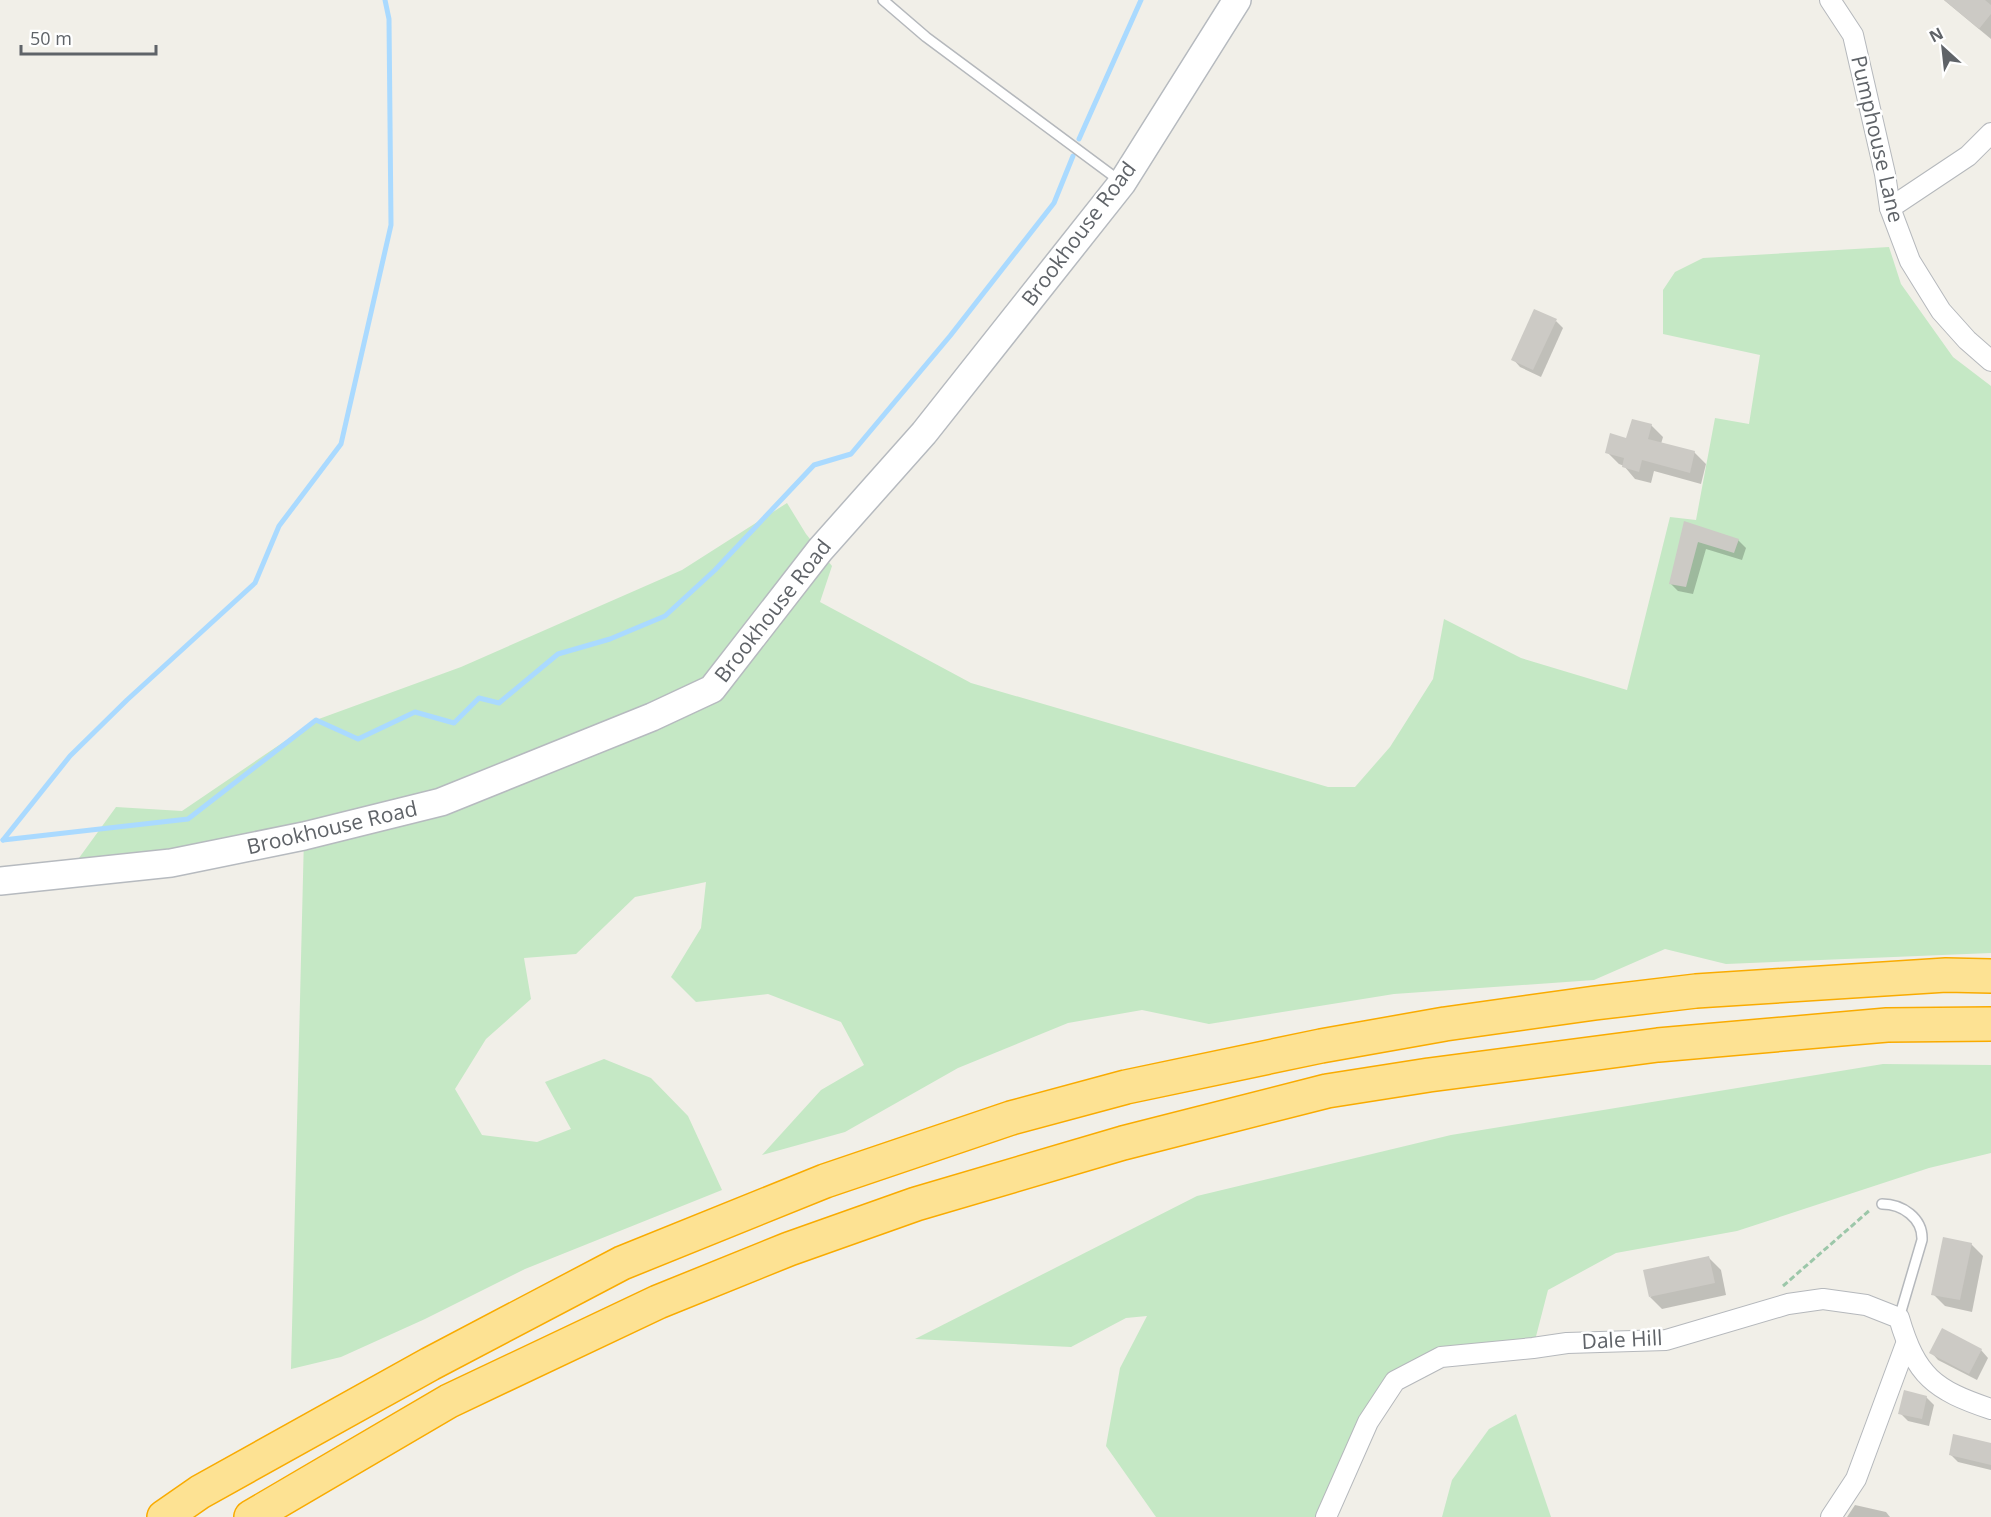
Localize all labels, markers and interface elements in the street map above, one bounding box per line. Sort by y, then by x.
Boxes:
scale bar [21,18,156,56]
north arrow [1913,18,1973,78]
text: N [1925,22,1947,47]
text: 50 m [30,26,72,50]
street label: Pumphouse Lane [1845,52,1911,225]
street label: Brookhouse Road [1015,155,1142,311]
street label: Brookhouse Road [708,533,837,688]
street label: Brookhouse Road [244,794,420,860]
street label: Dale Hill [1581,1323,1663,1355]

